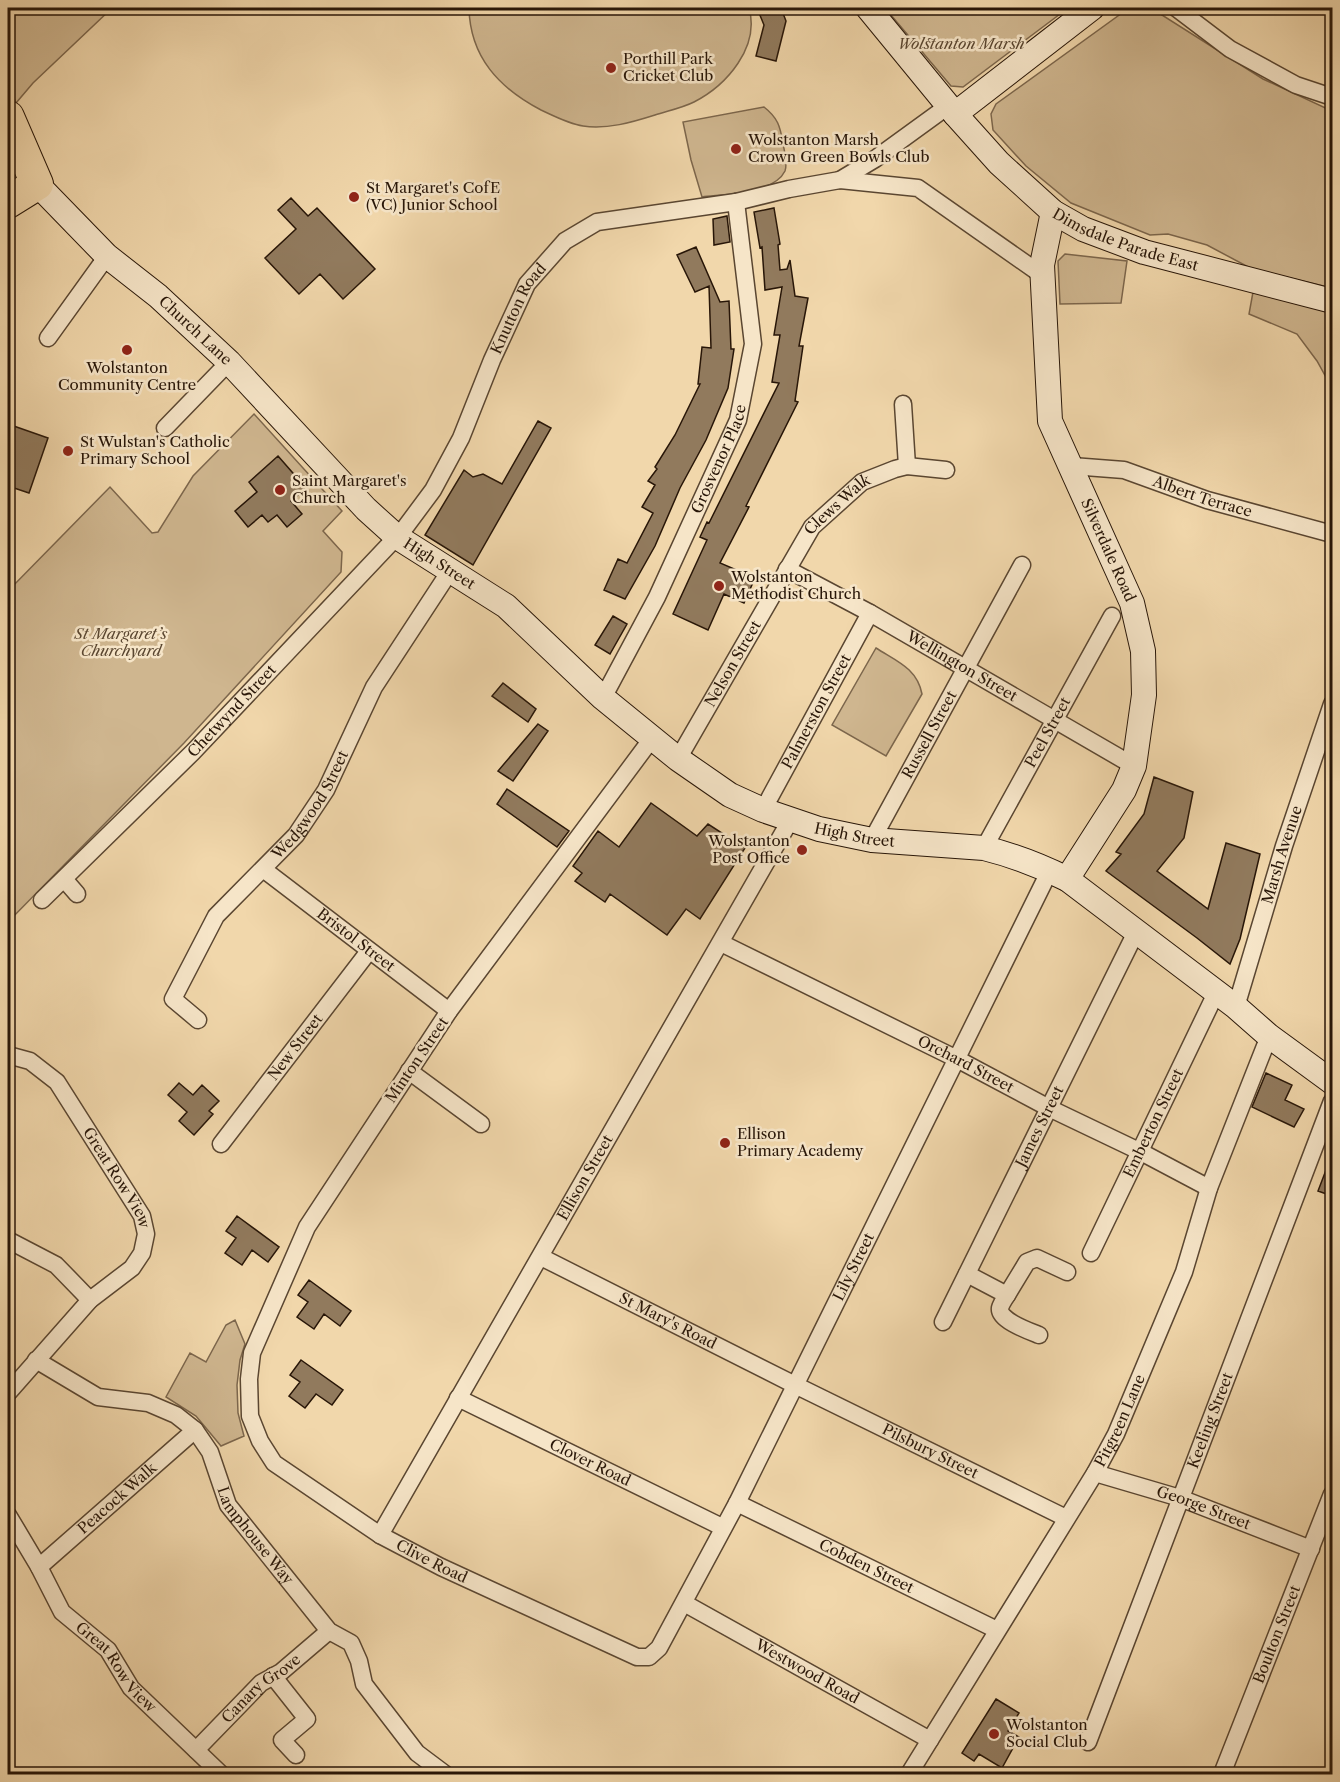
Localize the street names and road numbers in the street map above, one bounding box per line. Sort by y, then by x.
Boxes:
street label: Dimsdale Parade East [1049,204,1201,275]
street label: Knutton Road [486,259,550,357]
street label: Church Lane [155,292,236,369]
street label: Grosvenor Place [687,403,750,516]
street label: Clews Walk [800,469,874,538]
street label: Albert Terrace [1149,471,1254,521]
street label: Silverdale Road [1077,495,1140,605]
street label: High Street [400,534,480,594]
street label: Nelson Street [700,616,765,710]
street label: Wellington Street [902,626,1021,706]
street label: Palmerston Street [777,650,855,772]
street label: Chetwynd Street [183,660,280,761]
street label: Russell Street [897,687,961,782]
street label: Peel Street [1020,693,1075,771]
street label: Wedgwood Street [267,747,352,864]
street label: Marsh Avenue [1257,803,1306,906]
street label: High Street [813,818,896,851]
street label: Bristol Street [313,904,400,976]
street label: New Street [263,1009,327,1084]
street label: Minton Street [381,1013,453,1106]
street label: Orchard Street [915,1031,1018,1097]
street label: Emberton Street [1119,1065,1187,1181]
street label: James Street [1010,1082,1068,1172]
street label: Great Row View [79,1124,154,1230]
street label: Ellison Street [553,1131,617,1224]
street label: Lily Street [829,1229,878,1304]
street label: St Mary's Road [616,1288,720,1353]
street label: Keeling Street [1183,1369,1237,1471]
street label: Pitgreen Lane [1090,1371,1149,1470]
street label: Pilsbury Street [879,1419,982,1483]
street label: Clover Road [547,1434,634,1490]
street label: Peacock Walk [73,1457,161,1538]
street label: George Street [1154,1482,1254,1534]
street label: Lamphouse Way [213,1484,298,1589]
street label: Clive Road [393,1535,471,1587]
street label: Cobden Street [816,1535,918,1597]
street label: Boulton Street [1249,1582,1304,1686]
street label: Great Row View [72,1617,161,1717]
street label: Westwood Road [751,1634,863,1708]
street label: Canary Grove [217,1650,304,1727]

